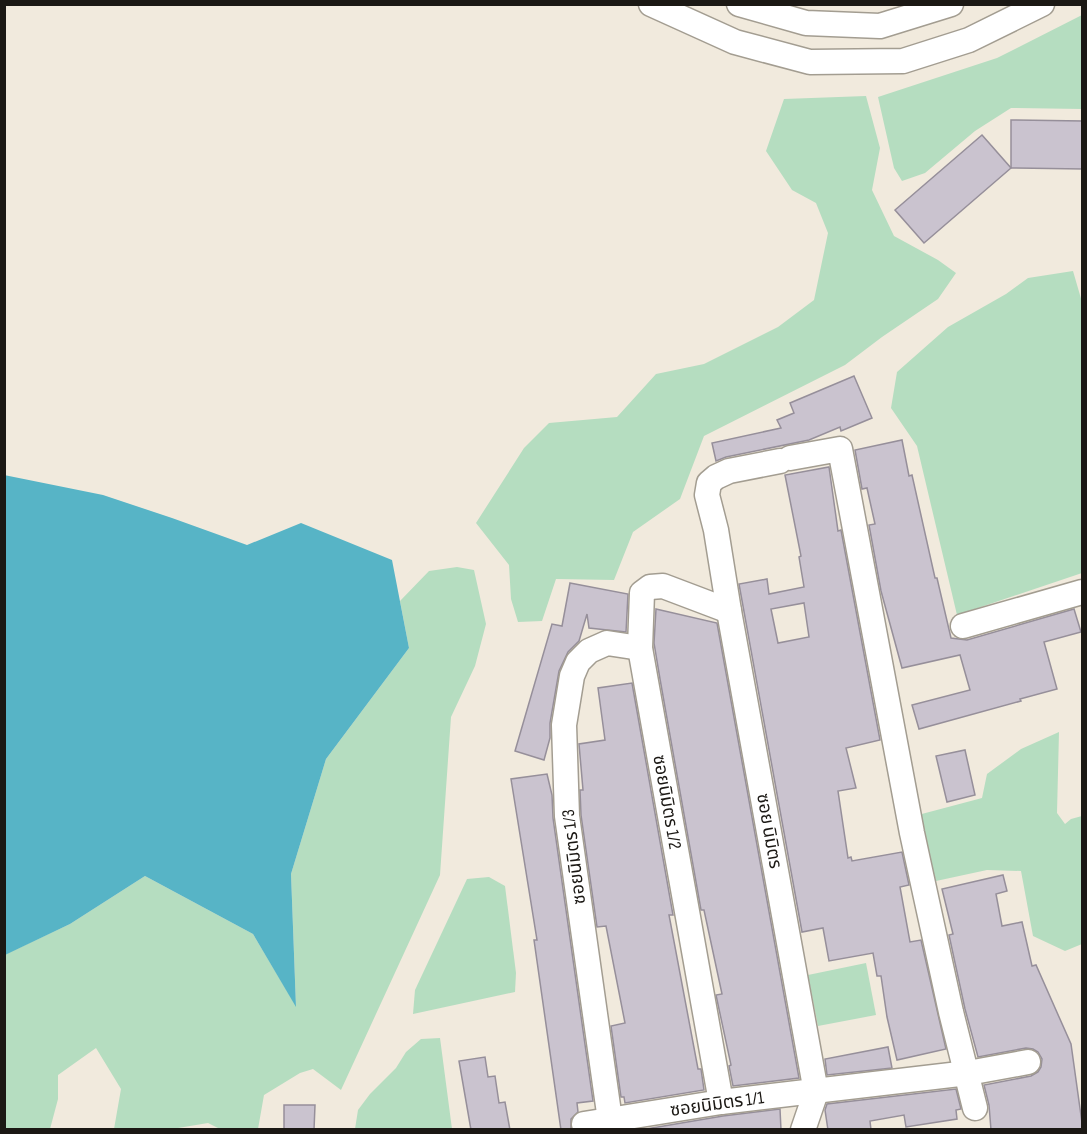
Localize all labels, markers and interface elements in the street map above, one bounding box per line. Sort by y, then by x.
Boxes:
street label: ซอยนิมิตร 1/2 [648,753,686,851]
street label: ซอย นิมิตร [752,792,786,871]
street label: ซอยนิมิตร 1/3 [558,808,590,906]
street label: ซอยนิมิตร 1/1 [669,1087,766,1121]

